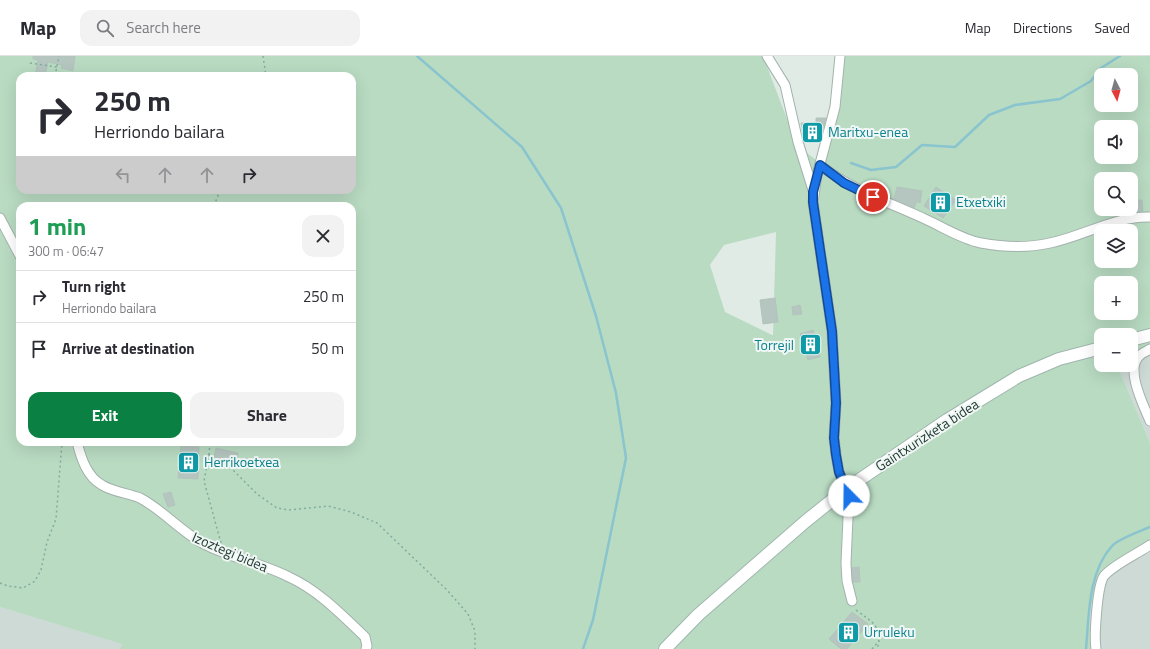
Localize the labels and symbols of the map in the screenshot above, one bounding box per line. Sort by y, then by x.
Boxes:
north arrow [1094,68,1138,112]
building icon: Maritxu-enea [799,119,825,145]
place label: Maritxu-enea [828,121,908,142]
pin [856,180,890,214]
building icon: Etxetxiki [927,189,953,215]
place label: Etxetxiki [956,191,1006,212]
building icon: Torrejil [797,332,823,358]
place label: Torrejil [755,334,794,355]
street label: Gaintxurizketa bidea [871,393,983,476]
building icon: Herrikoetxea [176,449,202,475]
place label: Herrikoetxea [204,451,279,472]
position arrow [828,475,870,517]
street label: Izoztegi bidea [189,526,271,577]
building icon: Urruleku [835,619,861,645]
place label: Urruleku [864,621,915,642]

